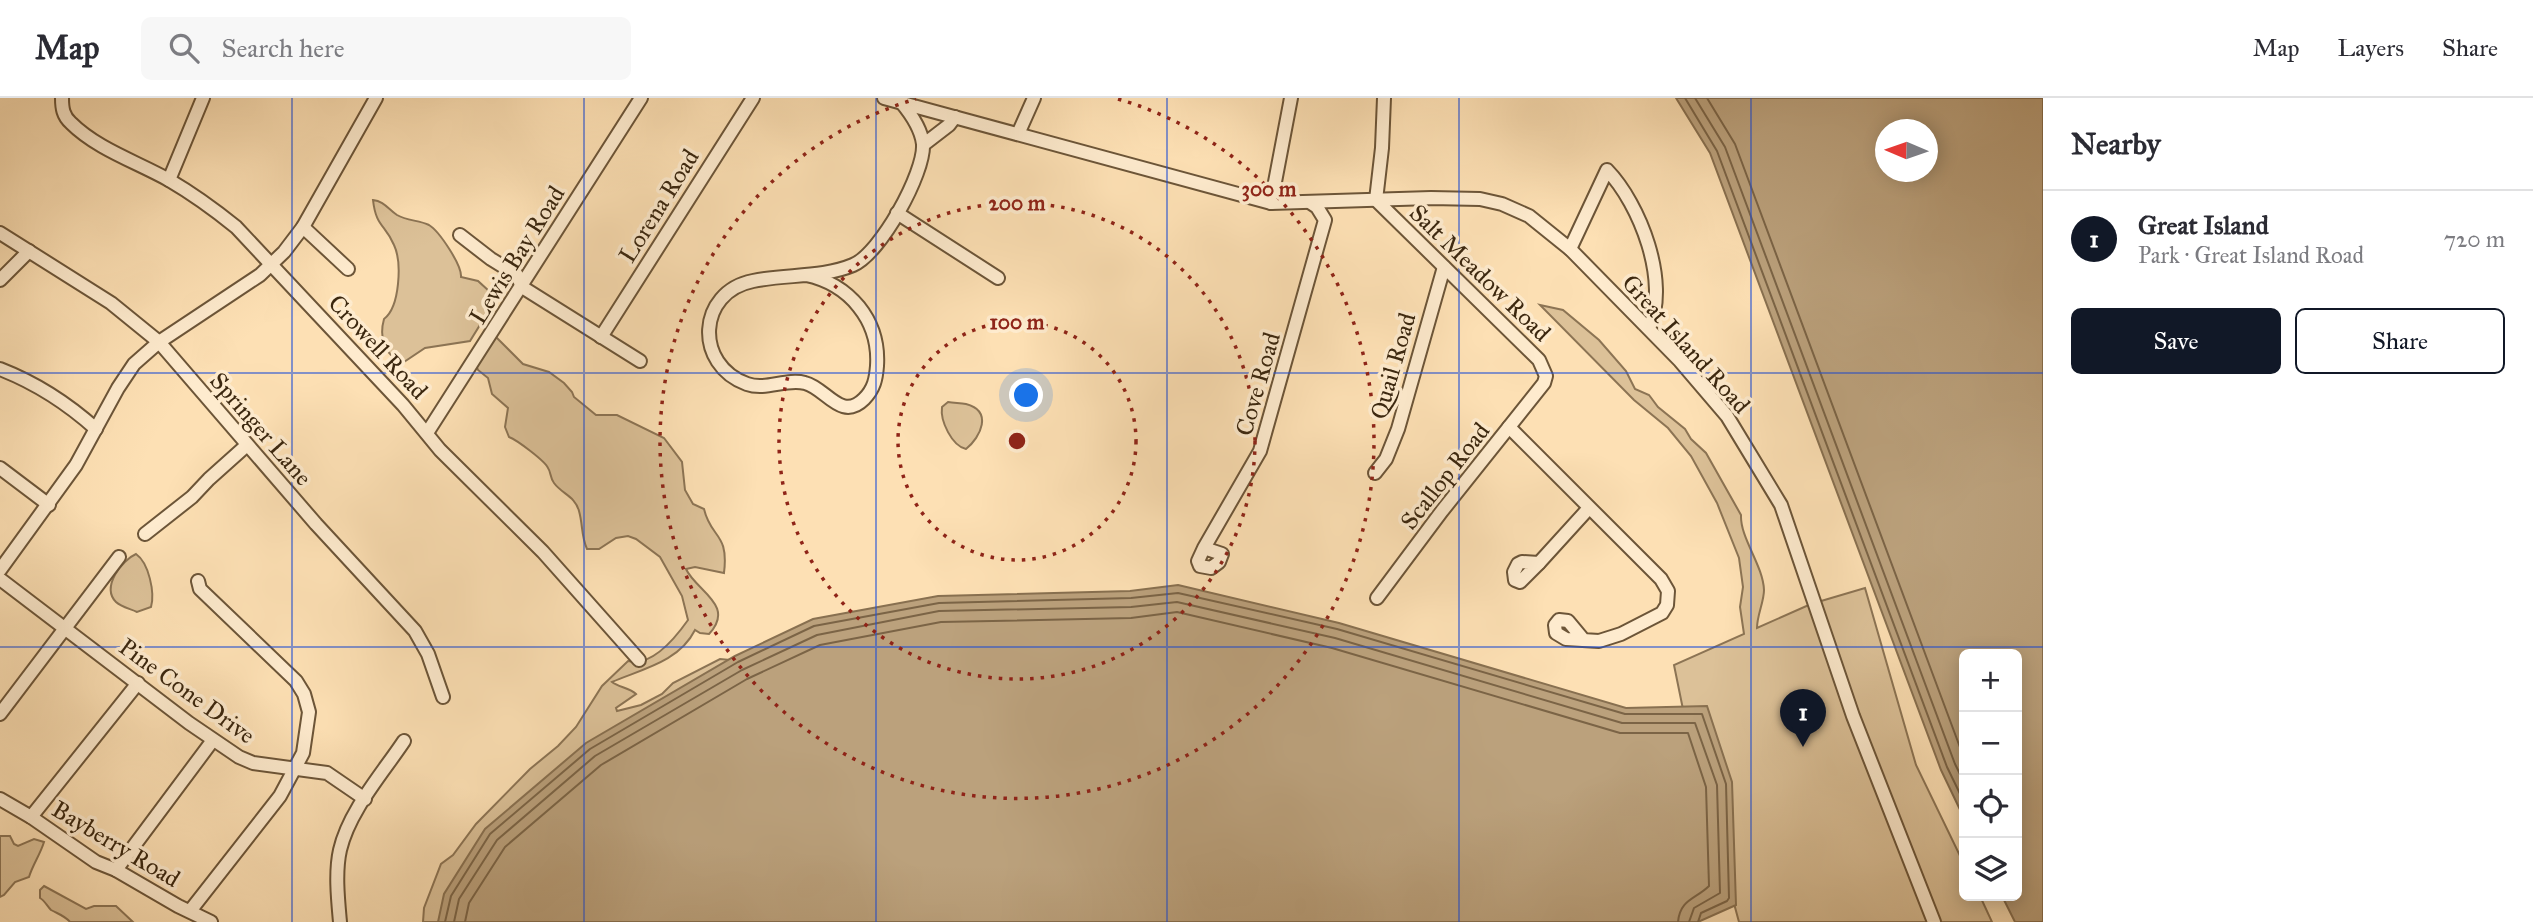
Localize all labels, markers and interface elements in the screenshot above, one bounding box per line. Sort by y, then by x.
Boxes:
search box [141,17,631,80]
text: Map [35,28,99,68]
icon: search [165,29,203,67]
text: Search here [221,32,345,64]
text: Map [2253,33,2300,63]
text: Layers [2338,33,2404,63]
text: Share [2442,33,2498,63]
north arrow [1875,119,1938,182]
text: Nearby [2071,126,2161,162]
street label: Lorena Road [612,144,706,268]
text: 300 m [1241,176,1297,202]
street label: Lewis Bay Road [463,180,571,330]
text: 200 m [989,190,1046,216]
street label: Salt Meadow Road [1403,198,1557,348]
text: Great Island [2138,209,2269,241]
text: 1 [2089,225,2099,253]
text: 720 m [2444,225,2505,253]
text: Park · Great Island Road [2138,241,2364,269]
street label: Great Island Road [1616,268,1756,420]
street label: Crowell Road [322,288,434,406]
button: Save [2071,308,2281,374]
button: Share [2295,308,2505,374]
text: 100 m [990,309,1045,335]
street label: Quail Road [1364,309,1422,423]
street label: Cove Road [1229,329,1287,439]
street label: Springer Lane [204,366,318,492]
your location [1009,378,1043,412]
street label: Scallop Road [1394,417,1496,535]
centre of rings [1005,429,1029,453]
street label: Pine Cone Drive [113,632,261,750]
map controls [1959,649,2022,901]
button: + [1959,649,2022,712]
pin: 1 [1780,689,1826,747]
button: − [1959,712,2022,775]
button: locate [1959,775,2022,838]
street label: Bayberry Road [46,794,186,894]
button: layers [1959,838,2022,901]

